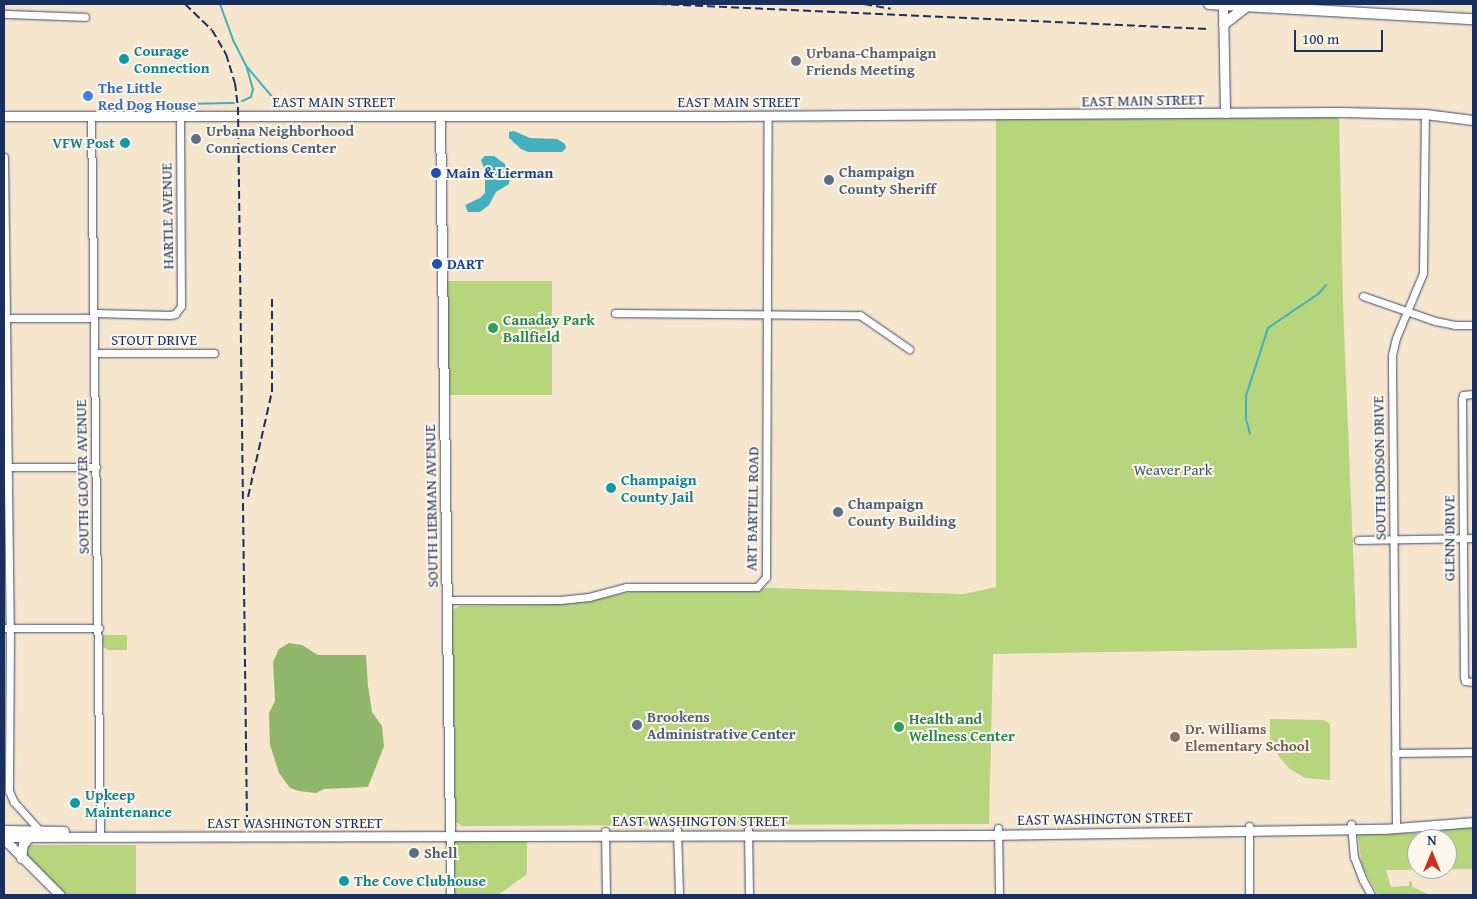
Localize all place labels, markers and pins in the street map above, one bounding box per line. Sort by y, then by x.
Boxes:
place label: Courage Connection [134,41,210,76]
place label: Urbana-Champaign Friends Meeting [806,43,936,78]
marker: Courage Connection [118,53,130,65]
marker: Urbana-Champaign Friends Meeting [790,55,802,67]
place label: The Little Red Dog House [98,78,196,113]
marker: The Little Red Dog House [82,90,94,102]
place label: Urbana Neighborhood Connections Center [206,121,354,156]
marker: Urbana Neighborhood Connections Center [190,133,202,145]
place label: VFW Post [52,134,115,152]
marker: VFW Post [119,137,131,149]
place label: Champaign County Sheriff [839,162,936,197]
place label: Main & Lierman [446,164,553,182]
marker: Main & Lierman [430,167,442,179]
marker: Champaign County Sheriff [823,174,835,186]
place label: DART [447,255,484,273]
marker: DART [431,258,443,270]
place label: Canaday Park Ballfield [503,310,595,345]
marker: Canaday Park Ballfield [487,322,499,334]
place label: Champaign County Jail [621,470,697,505]
marker: Champaign County Jail [605,482,617,494]
place label: Champaign County Building [848,494,956,529]
marker: Champaign County Building [832,506,844,518]
place label: Brookens Administrative Center [647,707,796,742]
place label: Health and Wellness Center [909,709,1015,744]
marker: Brookens Administrative Center [631,719,643,731]
place label: Dr. Williams Elementary School [1185,719,1309,754]
marker: Health and Wellness Center [893,721,905,733]
marker: Dr. Williams Elementary School [1169,731,1181,743]
place label: Upkeep Maintenance [85,785,172,820]
marker: Upkeep Maintenance [69,797,81,809]
place label: Shell [424,844,457,862]
marker: Shell [408,847,420,859]
place label: The Cove Clubhouse [354,872,486,890]
marker: The Cove Clubhouse [338,875,350,887]

